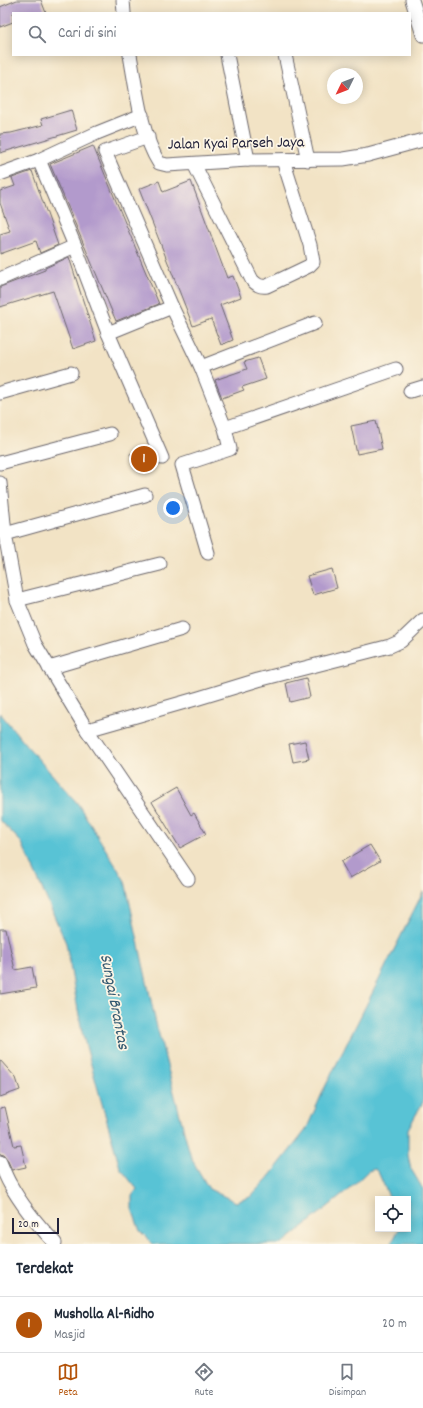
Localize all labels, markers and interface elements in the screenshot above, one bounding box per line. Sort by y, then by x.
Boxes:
search box [12,12,411,56]
icon: search [26,23,48,45]
text: Cari di sini [58,23,116,45]
north arrow [327,68,363,104]
street label: Jalan Kyai Parseh Jaya [168,131,305,157]
pin: 1 [131,444,157,474]
your location [163,498,183,518]
water label: Sungai Brantas [92,952,134,1053]
map controls [375,1196,411,1232]
button: locate [375,1196,411,1232]
scale bar [12,1216,59,1235]
text: 20 m [18,1217,39,1233]
text: Terdekat [16,1258,73,1282]
text: Musholla Al-Ridho [54,1304,154,1326]
text: 1 [28,1315,30,1334]
text: 20 m [382,1315,407,1334]
text: Masjid [54,1326,85,1345]
tab: Peta [57,1361,79,1401]
tab: Rute [193,1361,215,1401]
tab: Disimpan [329,1361,366,1401]

